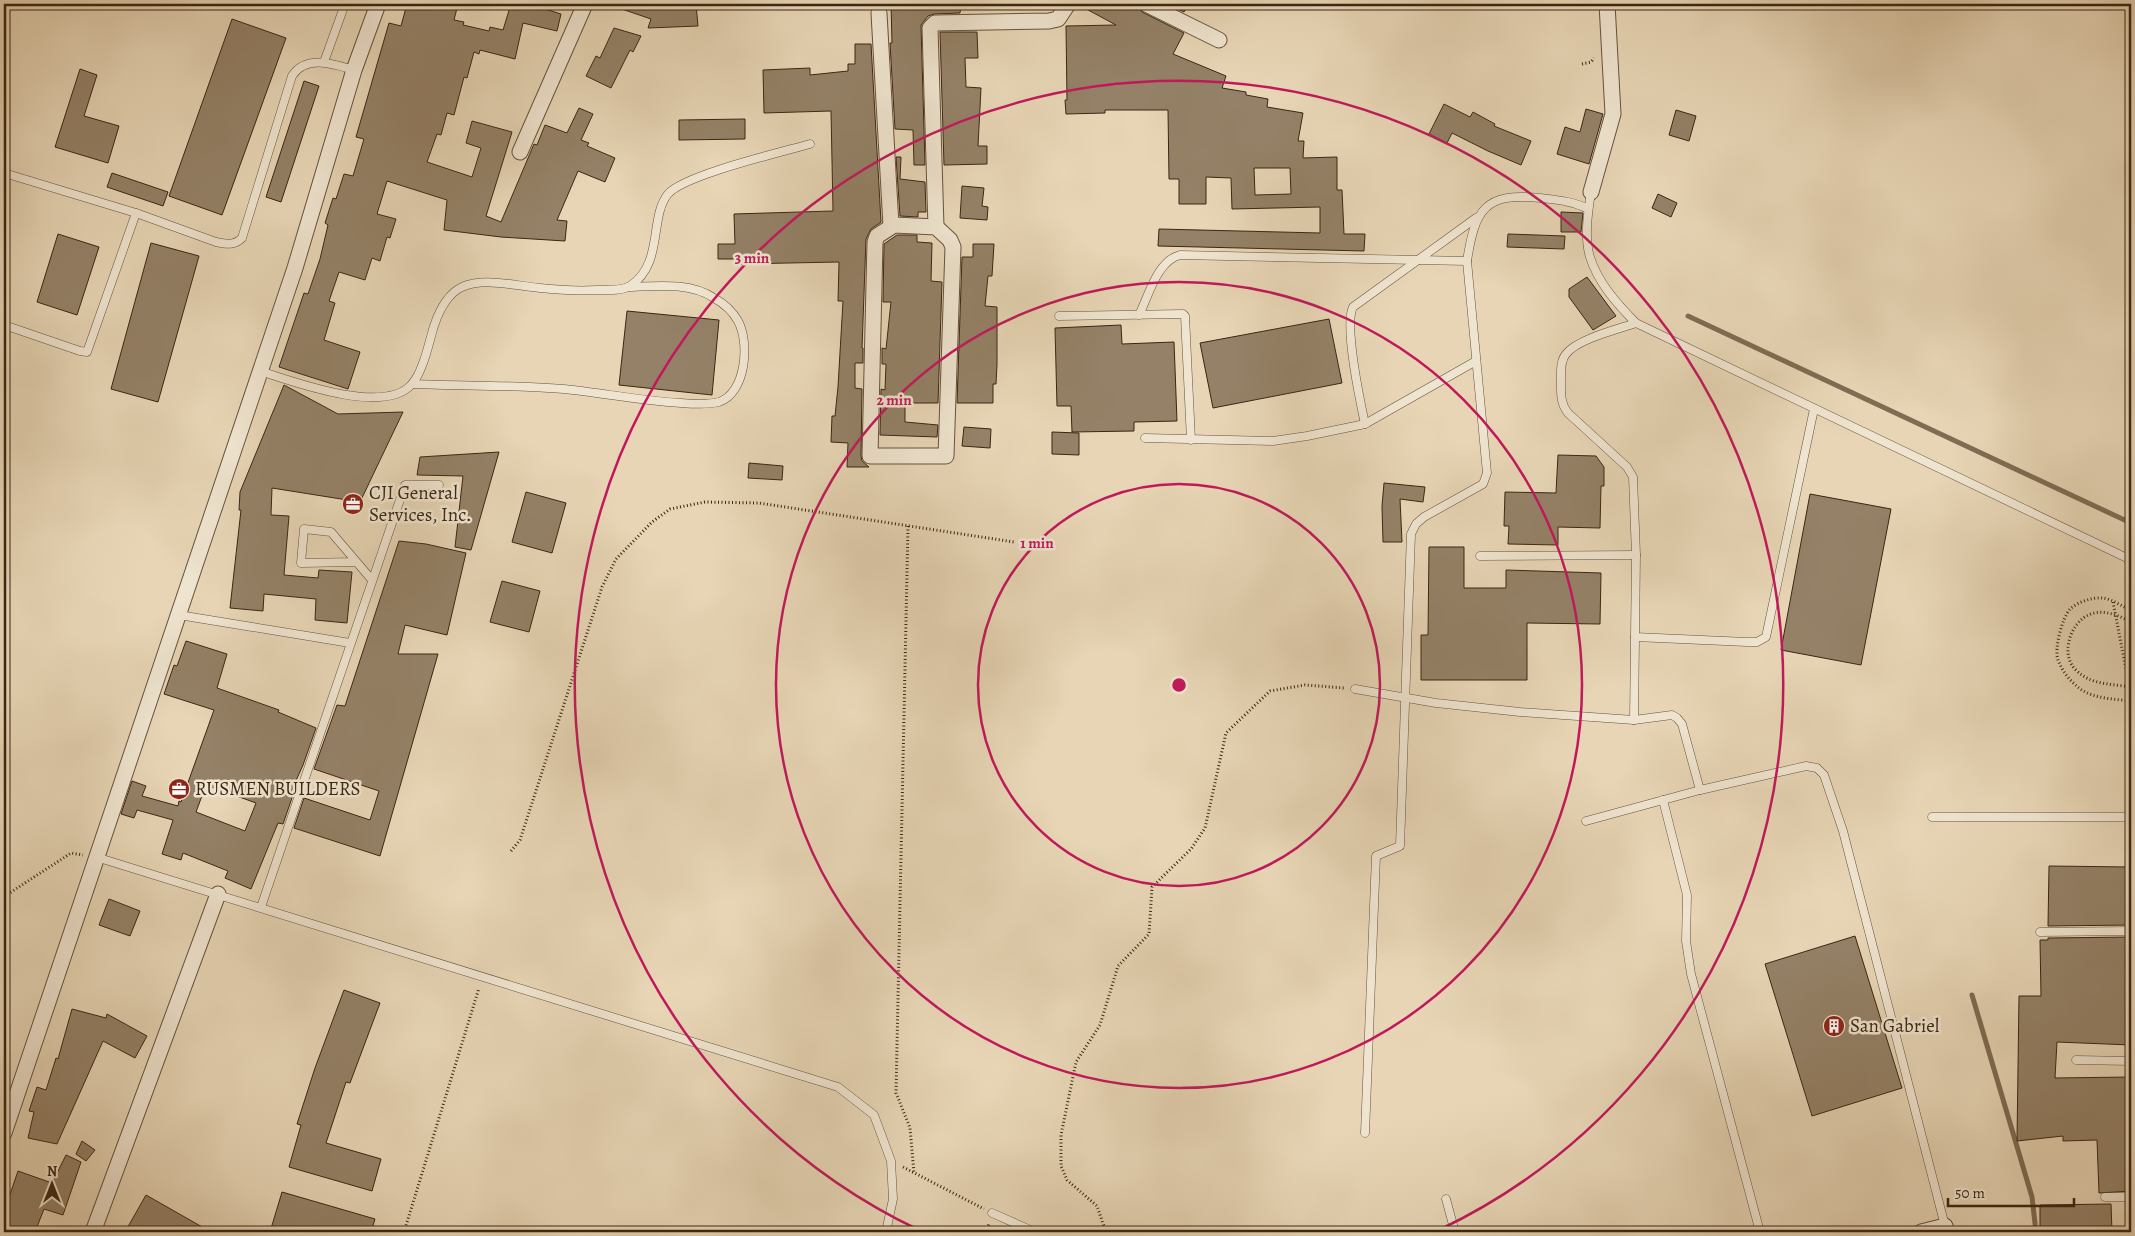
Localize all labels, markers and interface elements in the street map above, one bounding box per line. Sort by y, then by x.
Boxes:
text: 3 min [735,248,770,268]
text: 2 min [876,390,912,410]
place label: CJI General Services, Inc. [369,480,471,528]
office icon: CJI General Services, Inc. [341,492,365,516]
text: 1 min [1020,533,1054,553]
centre of rings [1170,676,1188,694]
place label: RUSMEN BUILDERS [195,776,361,802]
office icon: RUSMEN BUILDERS [167,777,191,801]
place label: San Gabriel [1850,1013,1940,1039]
building icon: San Gabriel [1822,1014,1846,1038]
north arrow [28,1158,78,1208]
text: N [47,1162,57,1181]
scale bar [1948,1176,2074,1208]
text: 50 m [1955,1183,1985,1203]

